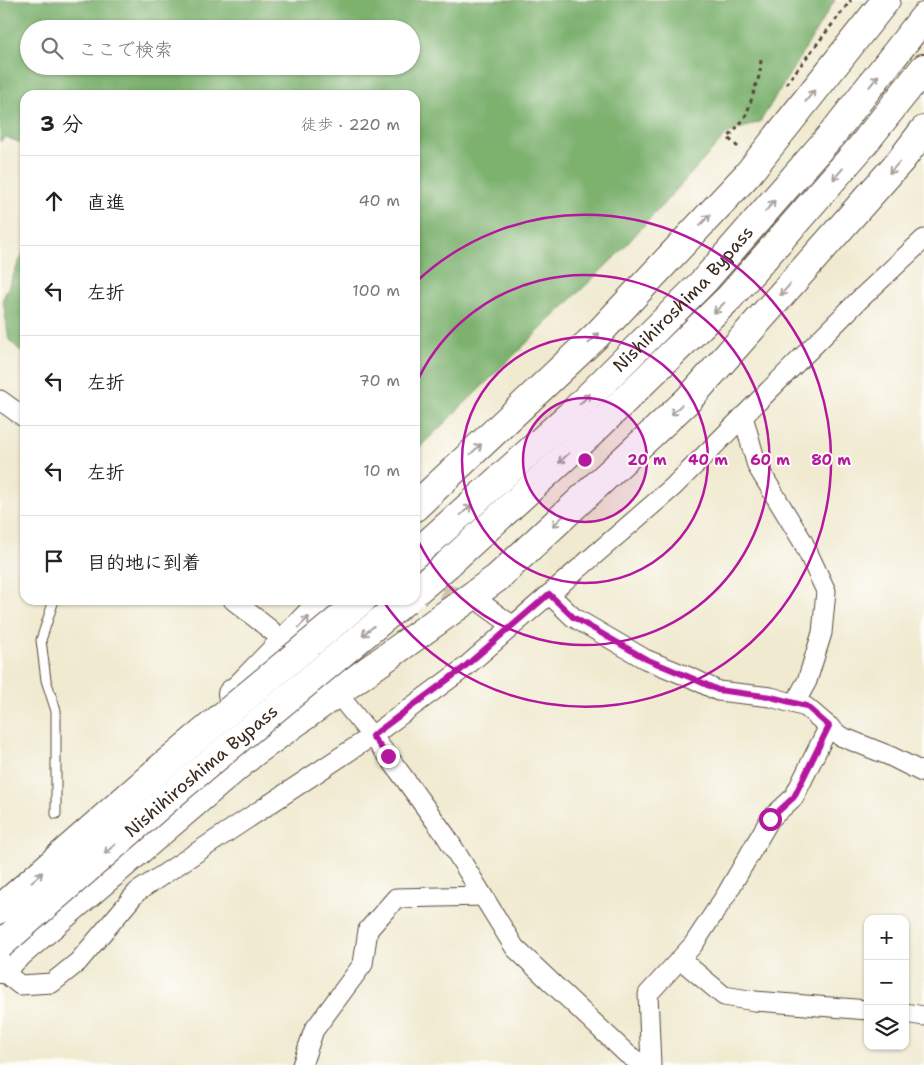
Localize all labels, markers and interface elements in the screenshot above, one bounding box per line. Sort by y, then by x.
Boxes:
search box [20,20,420,75]
icon: search [38,34,66,62]
text: ここで検索 [78,37,173,62]
one-way arrow [869,75,880,88]
one-way arrow [805,89,816,102]
text: 3 分 [40,110,83,138]
text: 徒歩 · 220 m [301,114,400,135]
one-way arrow [888,162,899,175]
one-way arrow [832,167,844,180]
icon: ahead [40,187,68,215]
text: 直進 [87,190,125,215]
text: 40 m [358,190,400,211]
one-way arrow [764,199,776,212]
one-way arrow [699,213,711,226]
street label: Nishihiroshima Bypass [608,221,759,377]
icon: left [40,277,68,305]
text: 左折 [87,280,125,305]
text: 100 m [352,280,400,301]
one-way arrow [780,283,791,296]
one-way arrow [713,302,725,314]
one-way arrow [588,332,600,344]
icon: left [40,367,68,395]
text: 左折 [87,370,125,395]
text: 70 m [359,370,400,391]
one-way arrow [579,393,591,405]
one-way arrow [670,404,683,416]
one-way arrow [469,443,482,455]
text: 20 m [627,450,667,470]
text: 40 m [688,450,728,470]
text: 60 m [750,450,790,470]
text: 80 m [811,450,851,470]
centre of rings [576,451,594,469]
one-way arrow [558,452,570,464]
icon: left [40,457,68,485]
text: 左折 [87,460,125,485]
text: 10 m [363,460,400,481]
one-way arrow [460,504,473,516]
one-way arrow [551,515,564,527]
icon: arrive [40,547,68,575]
text: 目的地に到着 [87,550,201,575]
one-way arrow [298,615,310,628]
one-way arrow [362,626,375,637]
street label: Nishihiroshima Bypass [119,699,283,843]
route end [377,745,400,768]
route start [759,808,782,831]
one-way arrow [104,843,117,855]
one-way arrow [30,871,43,883]
map controls [864,915,909,1050]
button: + [864,915,909,960]
button: − [864,960,909,1005]
button: layers [864,1005,909,1050]

